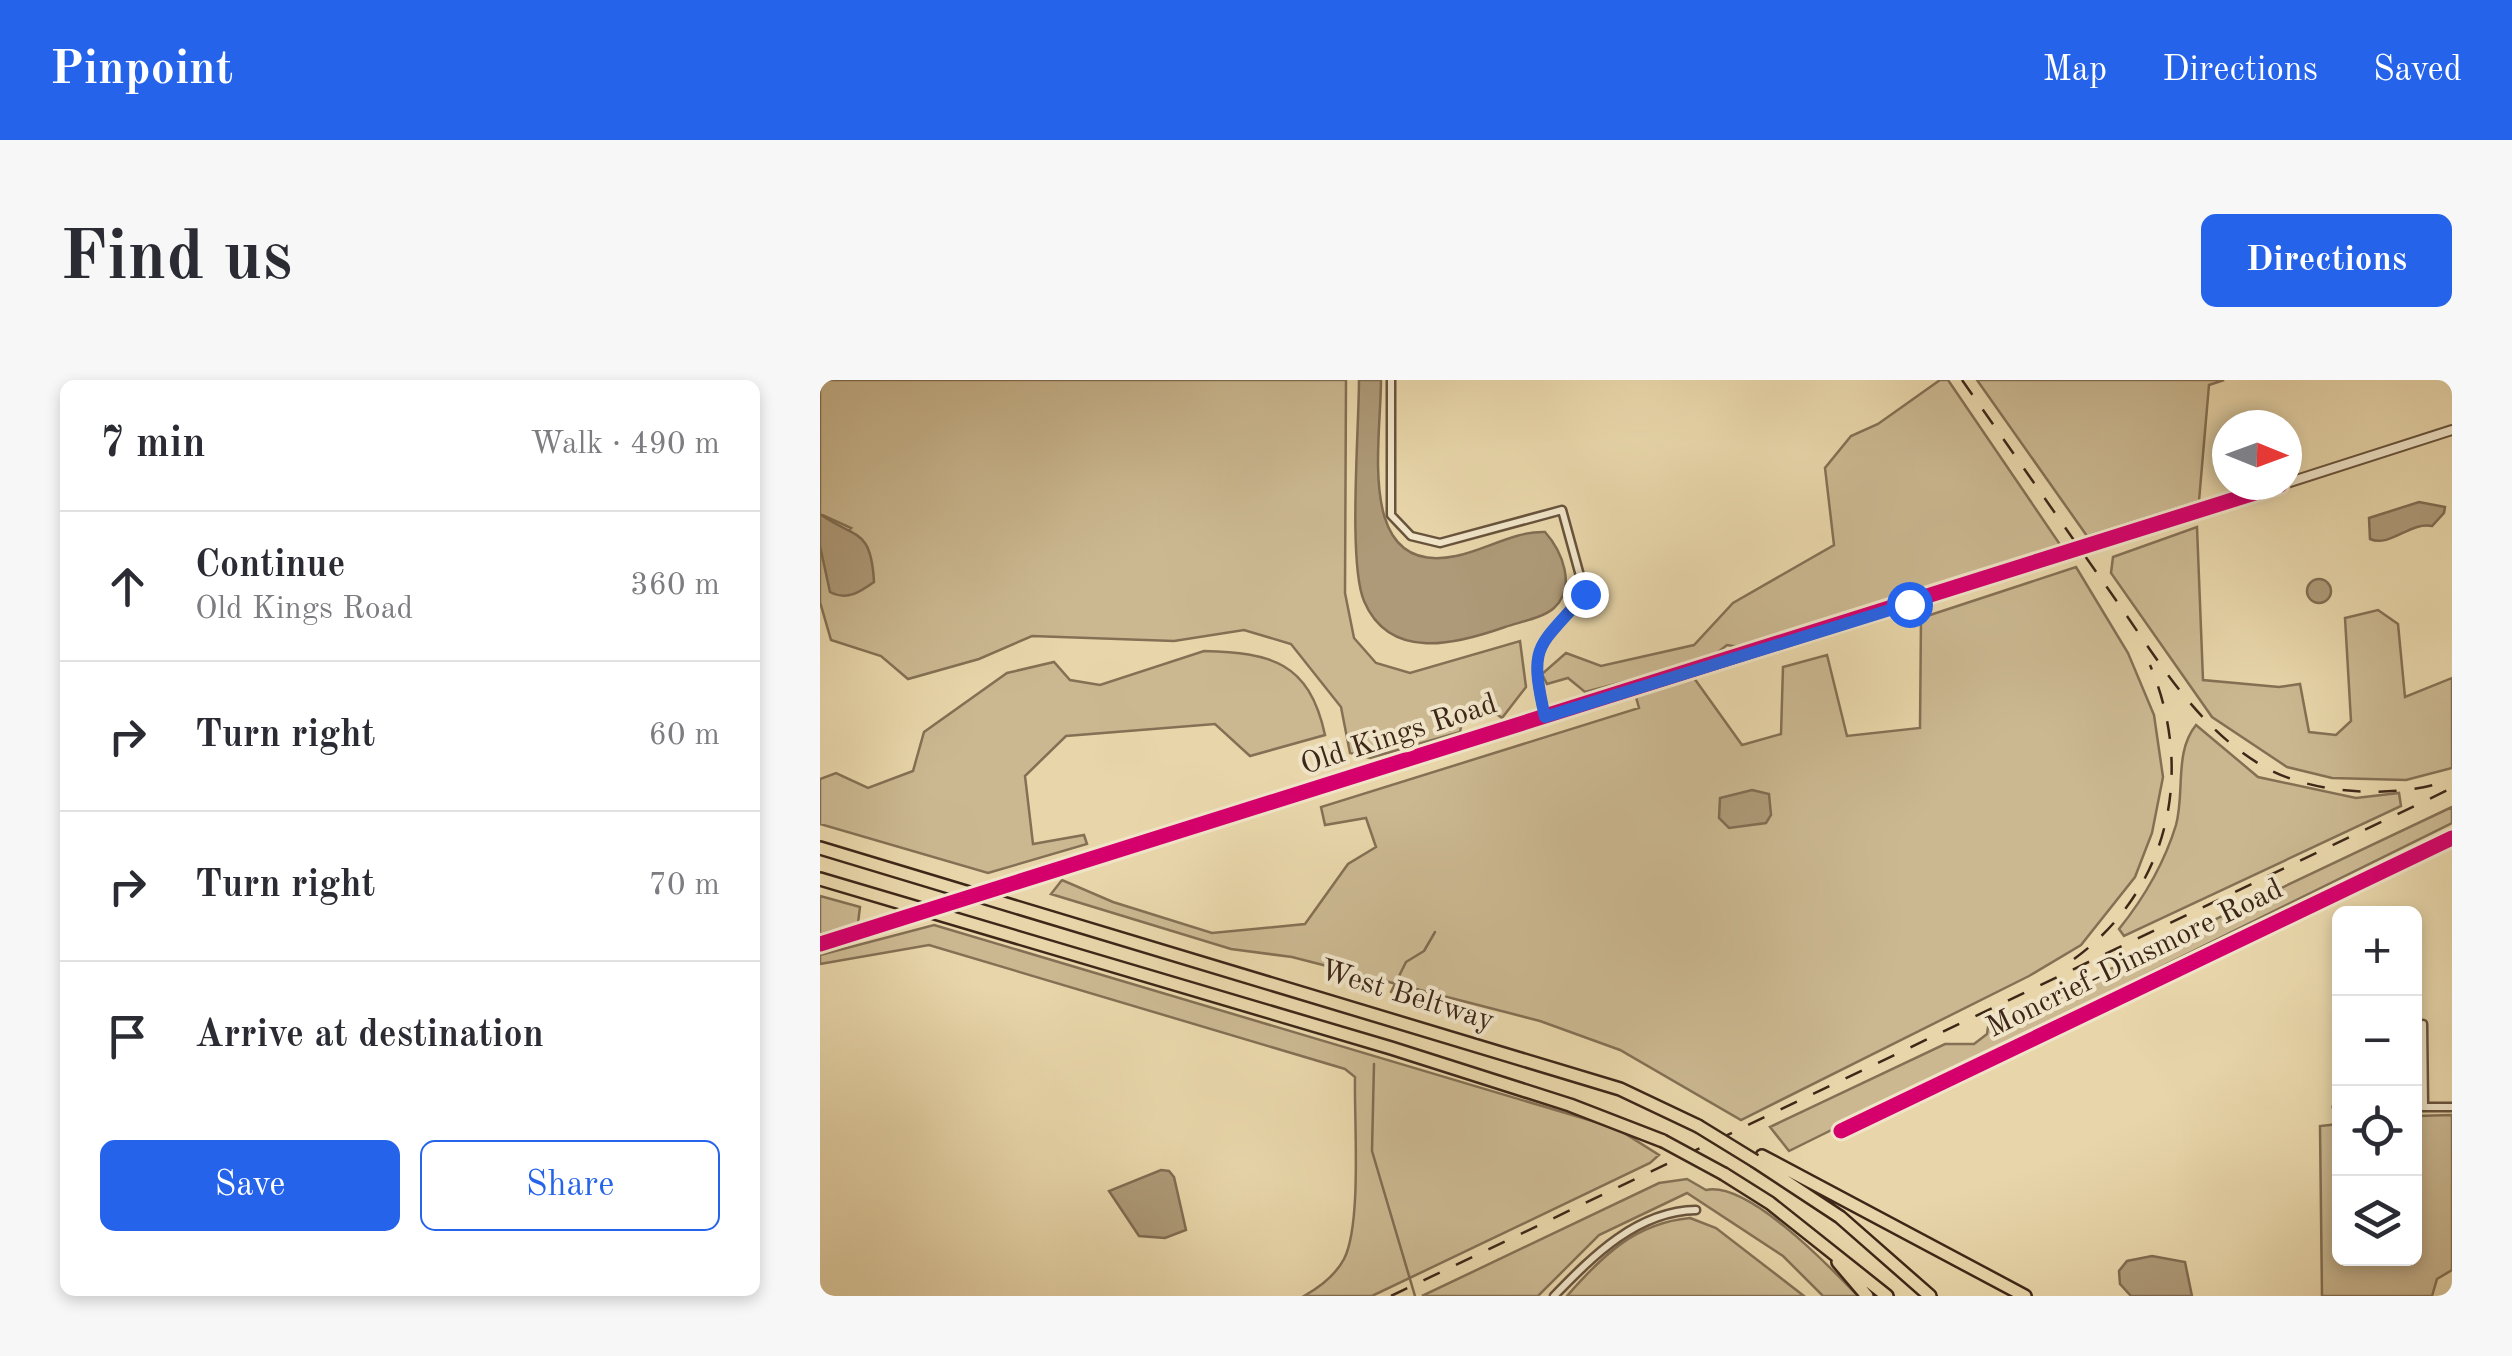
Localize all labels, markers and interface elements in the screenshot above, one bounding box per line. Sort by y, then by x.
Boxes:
text: Pinpoint [50,46,233,94]
text: Map [2042,53,2107,88]
text: Directions [2162,53,2318,88]
text: Saved [2373,53,2462,88]
button: Directions [2201,214,2452,307]
text: Find us [60,225,292,295]
north arrow [2212,410,2302,500]
text: 7 min [100,424,206,466]
text: Walk · 490 m [530,429,720,461]
text: Continue [195,547,345,585]
icon: ahead [100,559,155,614]
text: 360 m [630,570,720,602]
route end [1563,572,1609,618]
route start [1887,582,1933,628]
text: Old Kings Road [195,594,413,626]
street label: Old Kings Road [1297,689,1501,781]
icon: right [100,709,155,764]
text: Turn right [195,717,375,755]
text: 60 m [649,720,720,752]
icon: right [100,859,155,914]
text: Turn right [195,867,375,905]
text: 70 m [649,870,720,902]
street label: Moncrief-Dinsmore Road [1982,874,2288,1044]
map controls [2332,906,2422,1266]
button: + [2332,906,2422,996]
street label: West Beltway [1316,955,1498,1037]
button: − [2332,996,2422,1086]
icon: arrive [100,1009,155,1064]
text: Arrive at destination [195,1017,544,1055]
button: locate [2332,1086,2422,1176]
button: Save [100,1140,400,1231]
button: Share [420,1140,720,1231]
button: layers [2332,1176,2422,1266]

